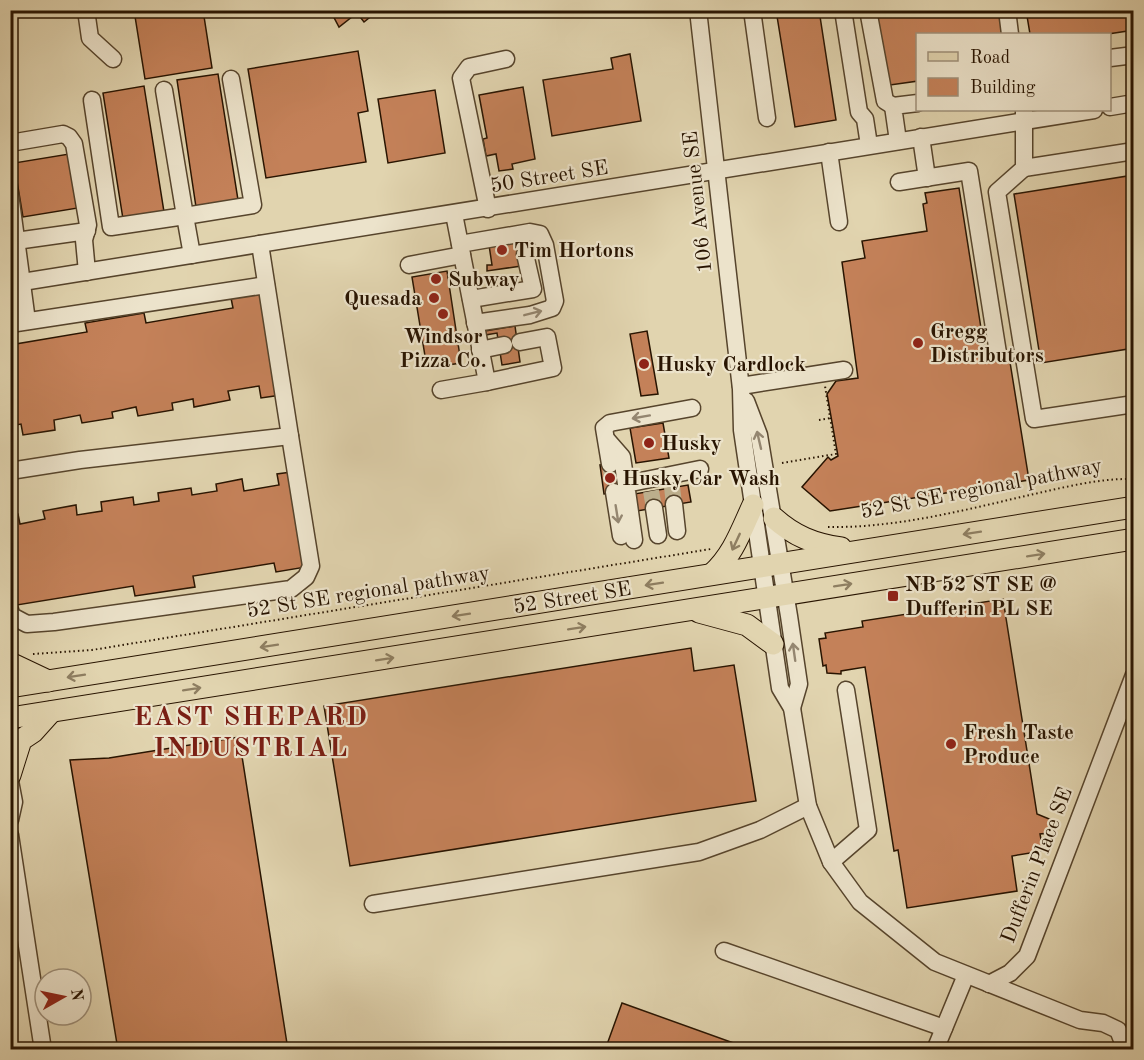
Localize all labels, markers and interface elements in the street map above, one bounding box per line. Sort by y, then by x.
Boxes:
legend [916,33,1111,111]
text: Road [970,49,1010,67]
text: Building [970,79,1036,97]
street label: 106 Avenue SE [681,130,716,274]
street label: 50 Street SE [489,158,610,197]
place label: Tim Hortons [514,241,634,262]
marker: Tim Hortons [495,243,509,257]
place label: Subway [448,270,520,291]
marker: Subway [429,272,443,286]
place label: Quesada [344,289,422,310]
marker: Quesada [427,291,441,305]
marker: Windsor Pizza Co. [436,307,450,321]
one-way arrow [523,307,542,319]
place label: Gregg Distributors [930,322,1044,367]
place label: Windsor Pizza Co. [399,327,487,372]
marker: Gregg Distributors [911,336,925,350]
place label: Husky Cardlock [656,355,806,376]
marker: Husky Cardlock [637,357,651,371]
one-way arrow [631,412,651,423]
one-way arrow [753,430,765,449]
place label: Husky [661,434,722,455]
marker: Husky [642,436,656,450]
street label: 52 St SE regional pathway [859,456,1104,523]
place label: Husky Car Wash [622,469,780,490]
marker: Husky Car Wash [603,471,617,485]
one-way arrow [612,504,623,524]
one-way arrow [963,527,982,538]
one-way arrow [729,533,741,551]
one-way arrow [1026,549,1045,560]
street label: 52 St SE regional pathway [245,563,491,622]
place label: NB 52 ST SE @ Dufferin PL SE [905,575,1057,620]
one-way arrow [645,578,664,589]
street label: 52 Street SE [512,579,633,618]
one-way arrow [833,580,853,591]
marker: NB 52 ST SE @ Dufferin PL SE [886,589,900,603]
one-way arrow [452,609,472,620]
one-way arrow [567,622,586,633]
one-way arrow [259,640,279,651]
one-way arrow [789,642,800,662]
one-way arrow [374,653,394,664]
one-way arrow [67,671,87,682]
one-way arrow [182,684,201,695]
district label: EAST SHEPARD INDUSTRIAL [133,704,369,762]
place label: Fresh Taste Produce [963,723,1074,768]
marker: Fresh Taste Produce [944,737,958,751]
street label: Dufferin Place SE [998,785,1077,946]
north arrow [33,967,93,1027]
text: N [67,988,85,1003]

